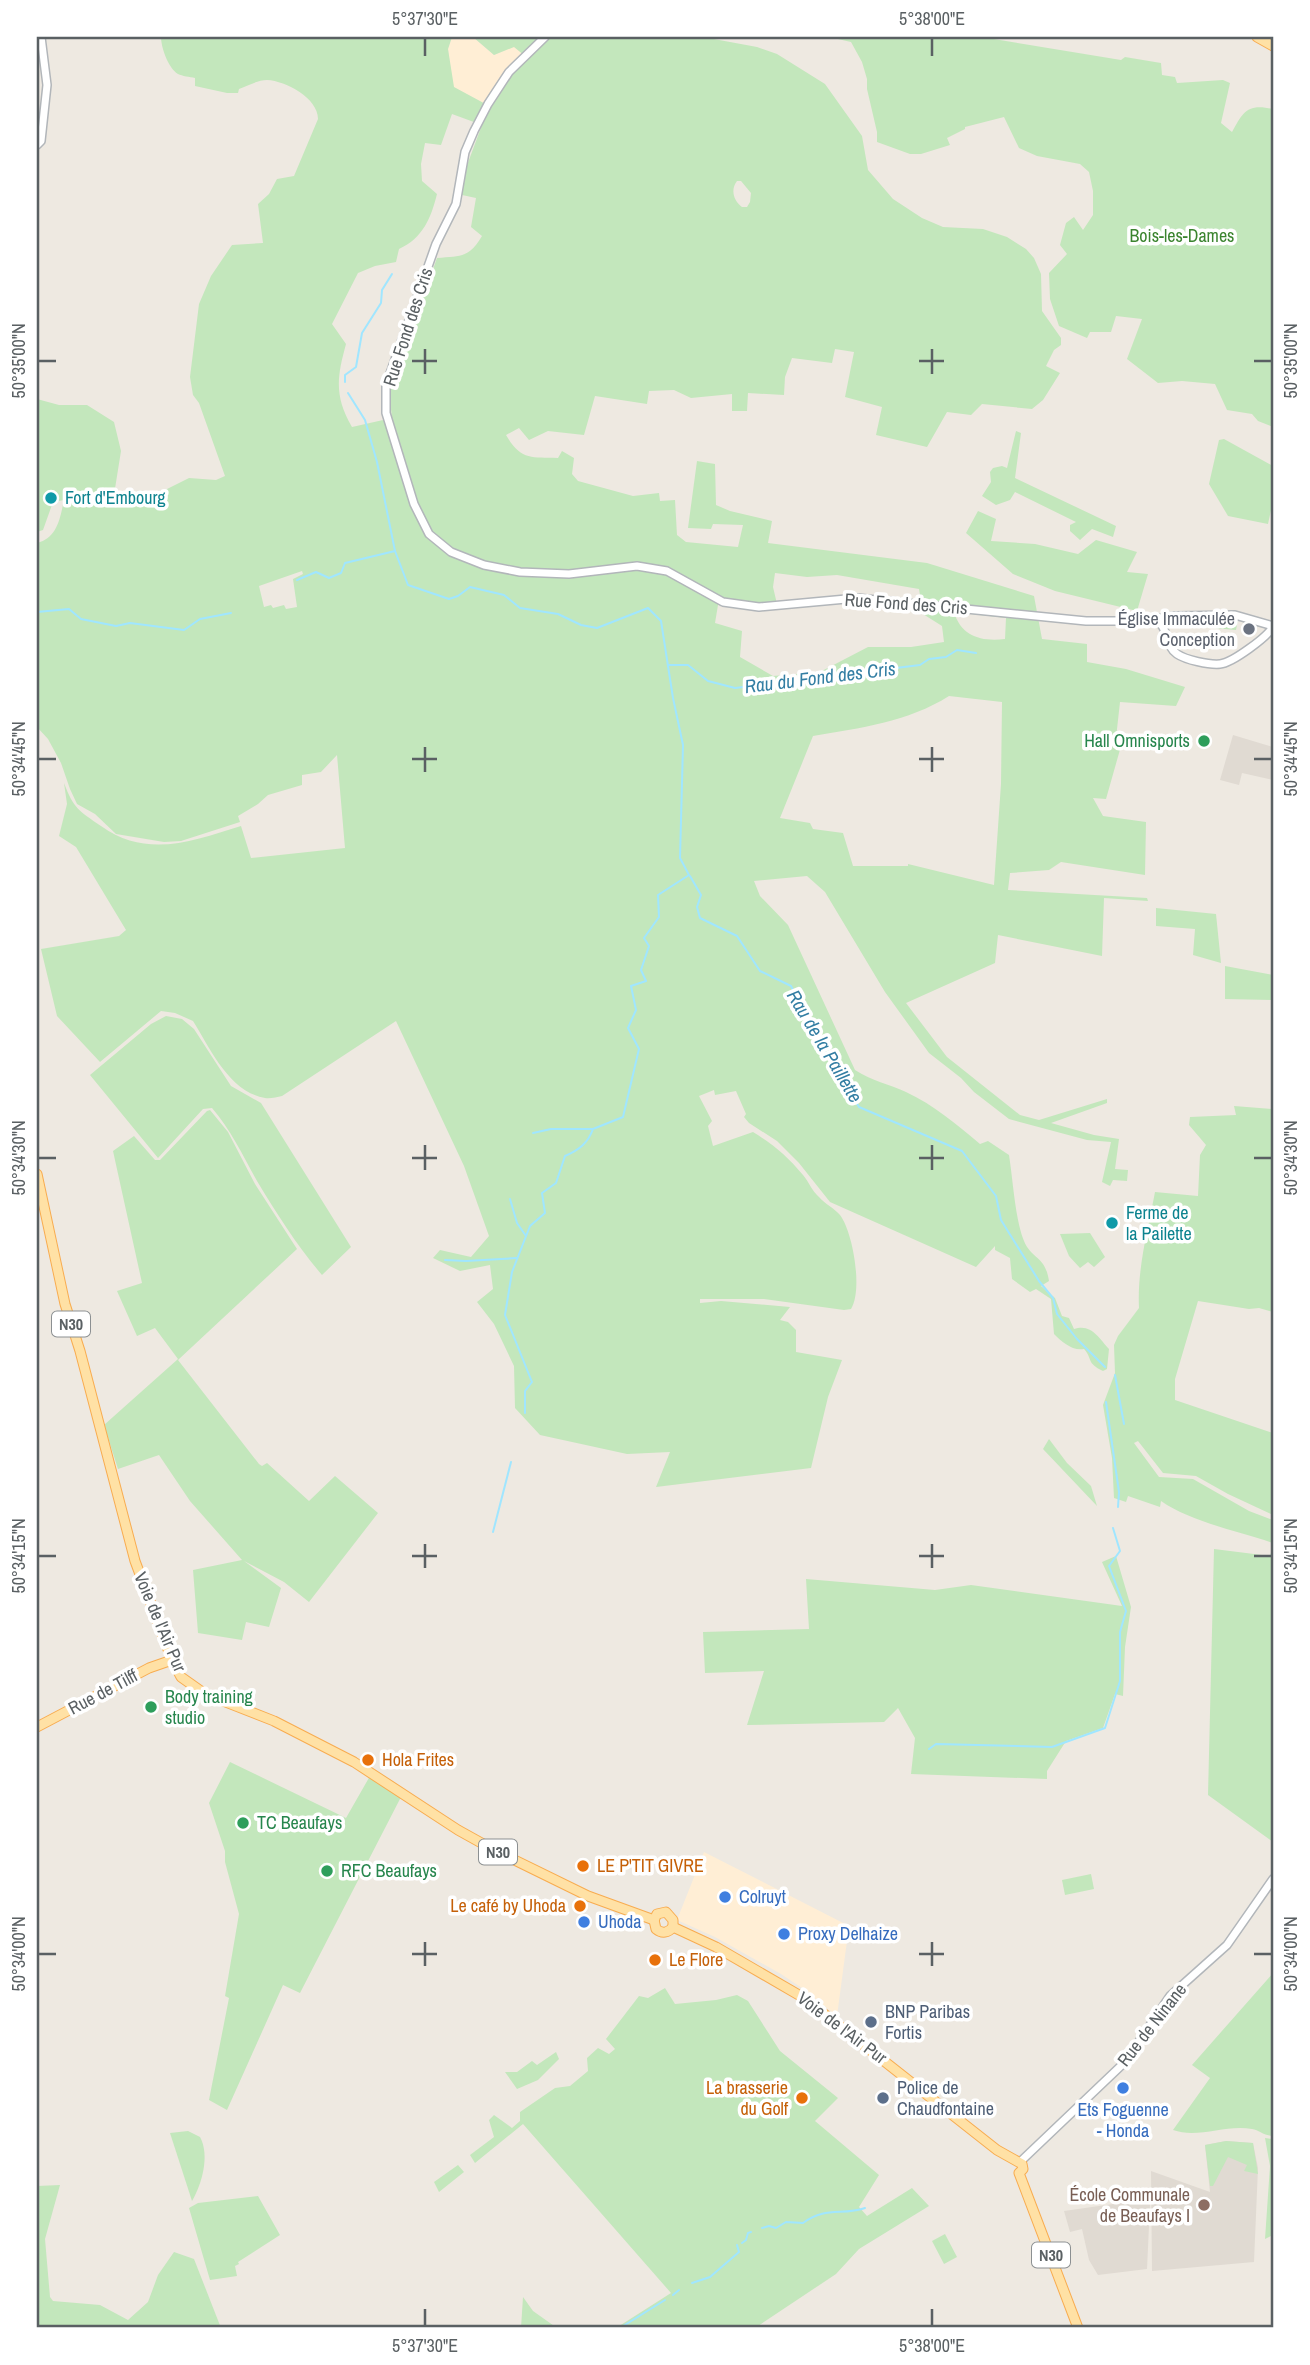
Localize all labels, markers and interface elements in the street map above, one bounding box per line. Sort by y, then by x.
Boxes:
text: 5°37'30"E [392,6,458,31]
text: 5°38'00"E [899,6,965,31]
park label: Bois-les-Dames [1130,223,1234,248]
street label: Rue Fond des Cris [377,264,438,389]
text: 50°35'00"N [6,323,31,399]
text: 50°35'00"N [1278,323,1303,399]
place label: Fort d'Embourg [65,485,166,510]
marker: Fort d'Embourg [43,490,59,506]
street label: Rue Fond des Cris [844,587,968,620]
place label: Église Immaculée Conception [1118,606,1235,652]
marker: Église Immaculée Conception [1241,621,1257,637]
water label: Rau du Fond des Cris [743,655,897,699]
text: 50°34'45"N [6,721,31,797]
text: 50°34'45"N [1278,721,1303,797]
place label: Hall Omnisports [1084,728,1190,753]
marker: Hall Omnisports [1196,733,1212,749]
water label: Rau de la Paillette [781,985,869,1107]
text: 50°34'30"N [6,1120,31,1196]
text: 50°34'30"N [1278,1120,1303,1196]
place label: Ferme de la Pailette [1126,1200,1192,1246]
marker: Ferme de la Pailette [1104,1215,1120,1231]
road number: N30 [52,1312,90,1336]
text: 50°34'15"N [6,1518,31,1594]
text: 50°34'15"N [1278,1518,1303,1594]
street label: Voie de l'Air Pur [128,1568,193,1676]
street label: Rue de Tilff [64,1663,142,1720]
place label: Body training studio [165,1684,254,1730]
marker: Body training studio [143,1699,159,1715]
place label: Hola Frites [382,1747,454,1772]
marker: Hola Frites [360,1752,376,1768]
place label: TC Beaufays [257,1810,342,1835]
marker: TC Beaufays [235,1815,251,1831]
road number: N30 [479,1840,517,1864]
place label: LE P'TIT GIVRE [597,1853,704,1878]
place label: RFC Beaufays [341,1858,437,1883]
marker: LE P'TIT GIVRE [575,1858,591,1874]
marker: RFC Beaufays [319,1863,335,1879]
place label: Colruyt [739,1884,786,1909]
marker: Colruyt [717,1889,733,1905]
place label: Le café by Uhoda [450,1893,566,1918]
marker: Le café by Uhoda [572,1898,588,1914]
place label: Uhoda [598,1909,642,1934]
marker: Uhoda [576,1914,592,1930]
text: 50°34'00"N [6,1916,31,1992]
text: 50°34'00"N [1278,1916,1303,1992]
place label: Proxy Delhaize [798,1921,898,1946]
marker: Proxy Delhaize [776,1926,792,1942]
place label: Le Flore [669,1947,723,1972]
marker: Le Flore [647,1952,663,1968]
street label: Rue de Ninane [1111,1978,1192,2072]
street label: Voie de l'Air Pur [792,1986,892,2070]
place label: BNP Paribas Fortis [885,1999,970,2045]
marker: BNP Paribas Fortis [863,2014,879,2030]
place label: La brasserie du Golf [706,2075,789,2121]
place label: Police de Chaudfontaine [897,2075,994,2121]
marker: Ets Foguenne - Honda [1115,2080,1131,2096]
marker: La brasserie du Golf [794,2090,810,2106]
marker: Police de Chaudfontaine [875,2090,891,2106]
place label: Ets Foguenne - Honda [1077,2097,1169,2143]
place label: École Communale de Beaufays I [1069,2182,1190,2228]
marker: École Communale de Beaufays I [1196,2197,1212,2213]
road number: N30 [1032,2242,1070,2268]
text: 5°37'30"E [392,2333,458,2358]
text: 5°38'00"E [899,2333,965,2358]

